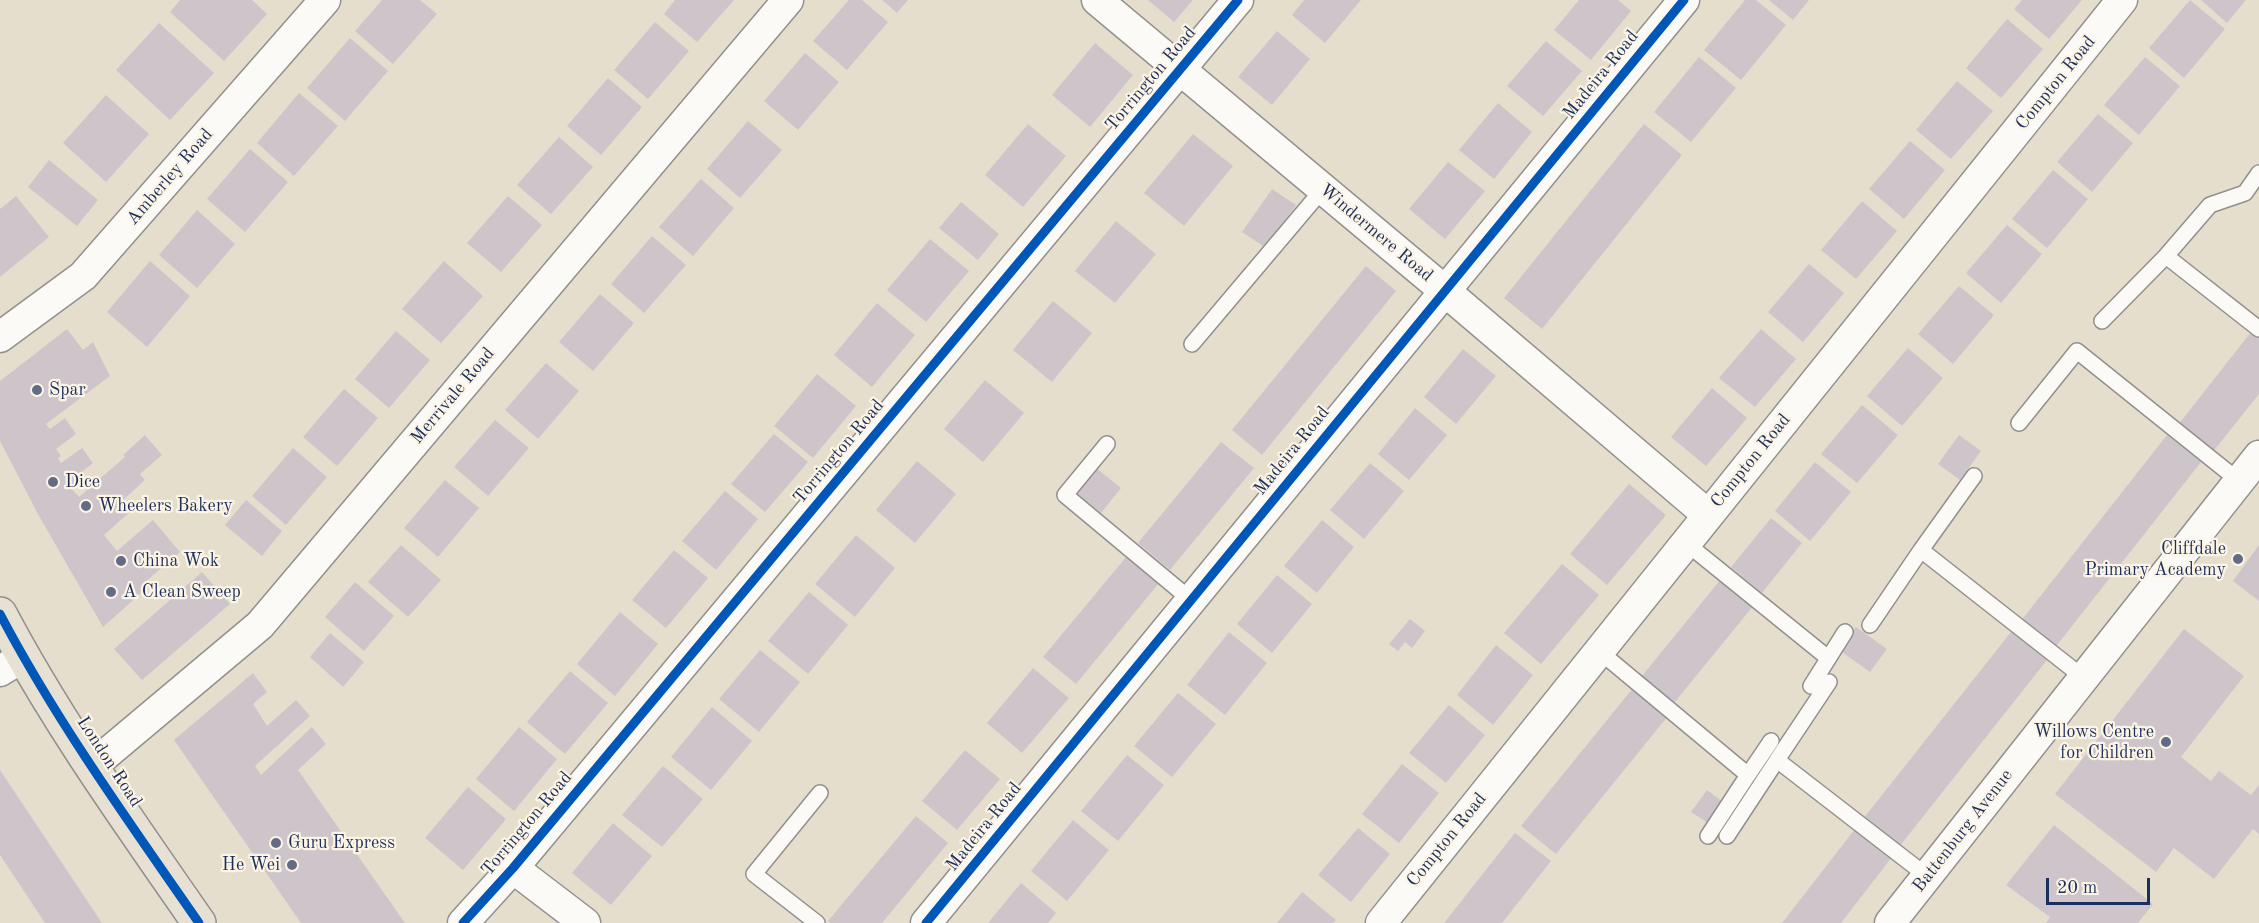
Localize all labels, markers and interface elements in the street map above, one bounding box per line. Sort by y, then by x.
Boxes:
street label: Torrington Road [1101,22,1201,136]
street label: Madeira Road [1559,26,1643,124]
street label: Compton Road [2012,32,2100,134]
street label: Amberley Road [122,124,218,230]
street label: Windermere Road [1315,179,1437,287]
street label: Merrivale Road [406,343,500,449]
place label: Spar [49,379,86,401]
marker: Spar [30,383,44,397]
street label: Torrington Road [789,395,889,509]
street label: Madeira Road [1250,402,1334,500]
street label: Compton Road [1707,410,1795,512]
place label: Dice [65,471,100,493]
marker: Dice [46,475,60,489]
place label: Wheelers Bakery [98,495,233,517]
marker: Wheelers Bakery [79,499,93,513]
place label: Cliffdale Primary Academy [2084,538,2226,580]
place label: China Wok [133,550,219,572]
marker: Cliffdale Primary Academy [2231,552,2245,566]
marker: China Wok [114,554,128,568]
place label: A Clean Sweep [123,581,241,603]
marker: A Clean Sweep [104,585,118,599]
street label: London Road [72,713,146,811]
place label: Willows Centre for Children [2034,721,2154,764]
marker: Willows Centre for Children [2159,735,2173,749]
street label: Battenburg Avenue [1908,765,2018,897]
street label: Torrington Road [477,767,577,881]
street label: Madeira Road [942,778,1026,876]
street label: Compton Road [1403,789,1491,891]
place label: Guru Express [288,832,395,854]
marker: Guru Express [269,836,283,850]
place label: He Wei [222,854,280,876]
marker: He Wei [285,858,299,872]
scale bar [2049,866,2152,904]
text: 20 m [2057,879,2097,897]

